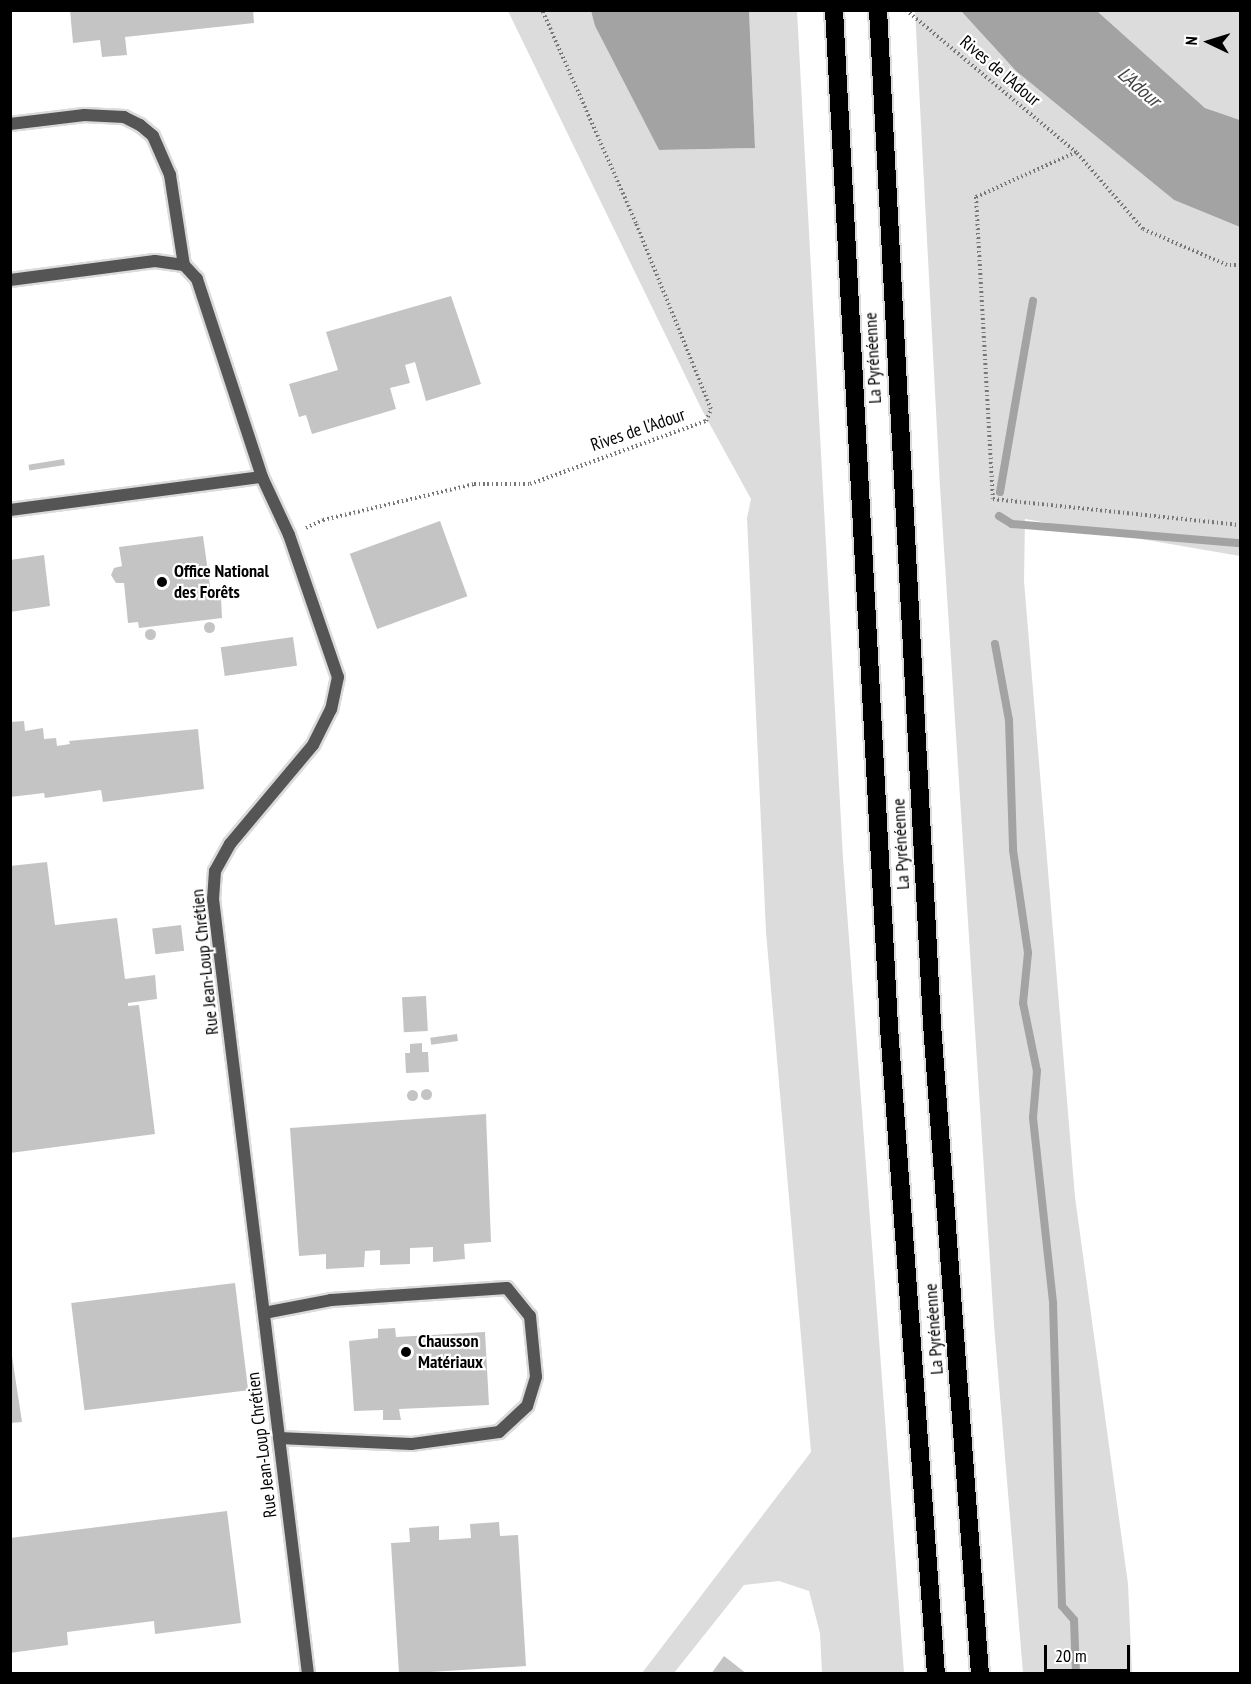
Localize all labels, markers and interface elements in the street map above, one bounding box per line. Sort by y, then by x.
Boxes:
north arrow [1179,12,1239,72]
street label: Rives de l'Adour [955,31,1045,111]
text: N [1181,36,1201,46]
water label: L'Adour [1113,62,1165,112]
street label: La Pyrénéenne [860,312,886,404]
street label: Rives de l'Adour [588,404,688,456]
place label: Office National des Forêts [174,561,269,604]
marker: Office National des Forêts [155,575,169,589]
street label: La Pyrénéenne [888,798,914,890]
street label: Rue Jean-Loup Chrétien [187,888,223,1036]
street label: La Pyrénéenne [920,1283,948,1375]
place label: Chausson Matériaux [418,1331,483,1374]
marker: Chausson Matériaux [399,1345,413,1359]
street label: Rue Jean-Loup Chrétien [242,1371,282,1519]
scale bar [1047,1633,1132,1671]
text: 20 m [1055,1644,1087,1667]

